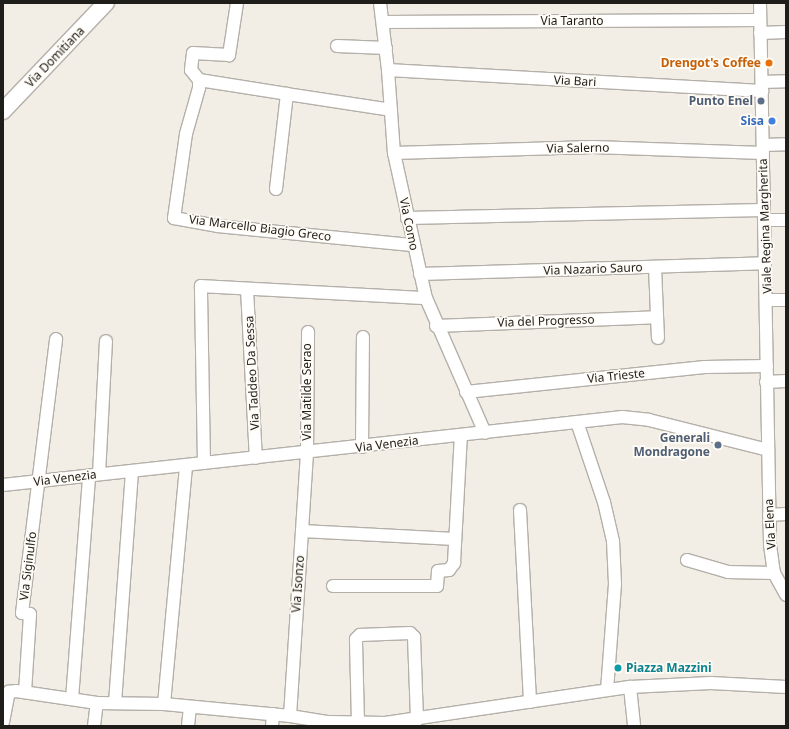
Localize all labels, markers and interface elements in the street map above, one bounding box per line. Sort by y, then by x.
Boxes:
street label: Via Taranto [540,14,604,28]
street label: Via Domitiana [22,24,88,90]
place label: Drengot's Coffee [661,56,761,70]
marker: Drengot's Coffee [764,58,774,68]
street label: Via Bari [553,73,597,89]
place label: Punto Enel [689,94,753,108]
marker: Punto Enel [756,96,766,106]
place label: Sisa [741,114,764,128]
marker: Sisa [767,116,777,126]
street label: Via Salerno [546,140,610,156]
street label: Viale Regina Margherita [755,158,775,294]
street label: Via Como [396,196,422,252]
street label: Via Marcello Biagio Greco [188,212,332,244]
street label: Via Nazario Sauro [543,260,643,278]
street label: Via del Progresso [497,312,595,330]
street label: Via Taddeo Da Sessa [242,315,262,431]
street label: Via Matilde Serao [300,343,314,441]
street label: Via Trieste [586,366,646,386]
place label: Generali Mondragone [633,431,710,459]
street label: Via Venezia [355,433,419,455]
marker: Generali Mondragone [713,440,723,450]
street label: Via Venezia [33,467,97,489]
street label: Via Elena [761,498,779,550]
street label: Via Siginulfo [17,531,39,601]
street label: Via Isonzo [289,555,307,613]
place label: Piazza Mazzini [626,661,712,675]
marker: Piazza Mazzini [613,663,623,673]

